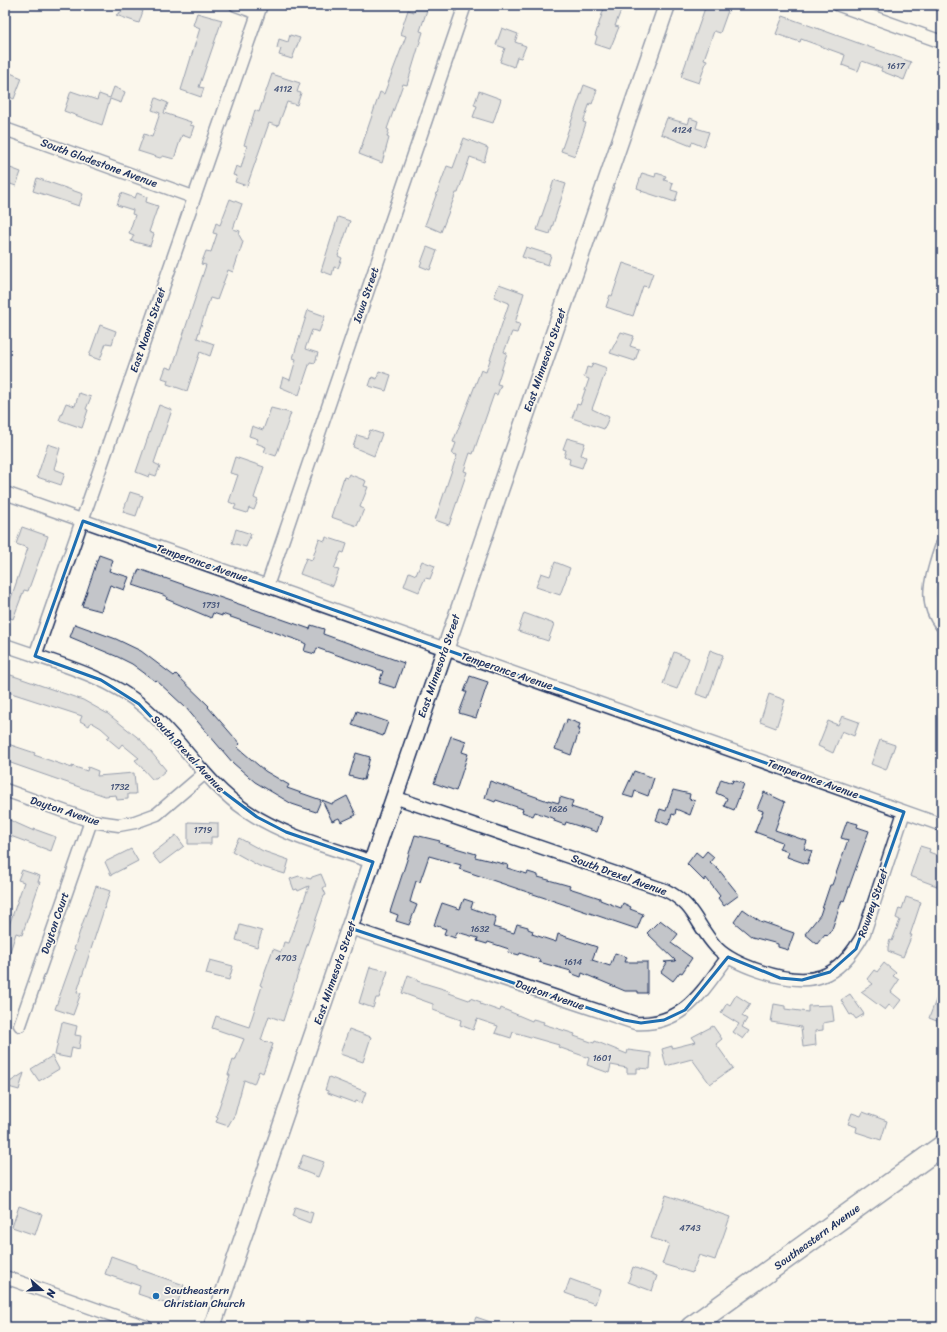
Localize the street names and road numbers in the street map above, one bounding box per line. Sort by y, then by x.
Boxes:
street label: South Gladestone Avenue [38,133,161,193]
street label: Iowa Street [347,264,384,326]
street label: East Naomi Street [125,284,172,375]
street label: East Minnesota Street [518,305,572,414]
street label: Temperance Avenue [153,538,251,588]
street label: East Minnesota Street [412,611,466,720]
street label: Temperance Avenue [458,646,556,696]
street label: South Drexel Avenue [147,711,230,798]
street label: Temperance Avenue [765,754,862,804]
street label: Dayton Avenue [28,791,103,831]
street label: South Drexel Avenue [568,849,670,901]
street label: Rowney Street [852,866,894,940]
street label: Dayton Court [36,889,75,957]
street label: East Minnesota Street [308,918,362,1027]
street label: Dayton Avenue [513,974,588,1016]
street label: Southeastern Avenue [770,1199,865,1275]

